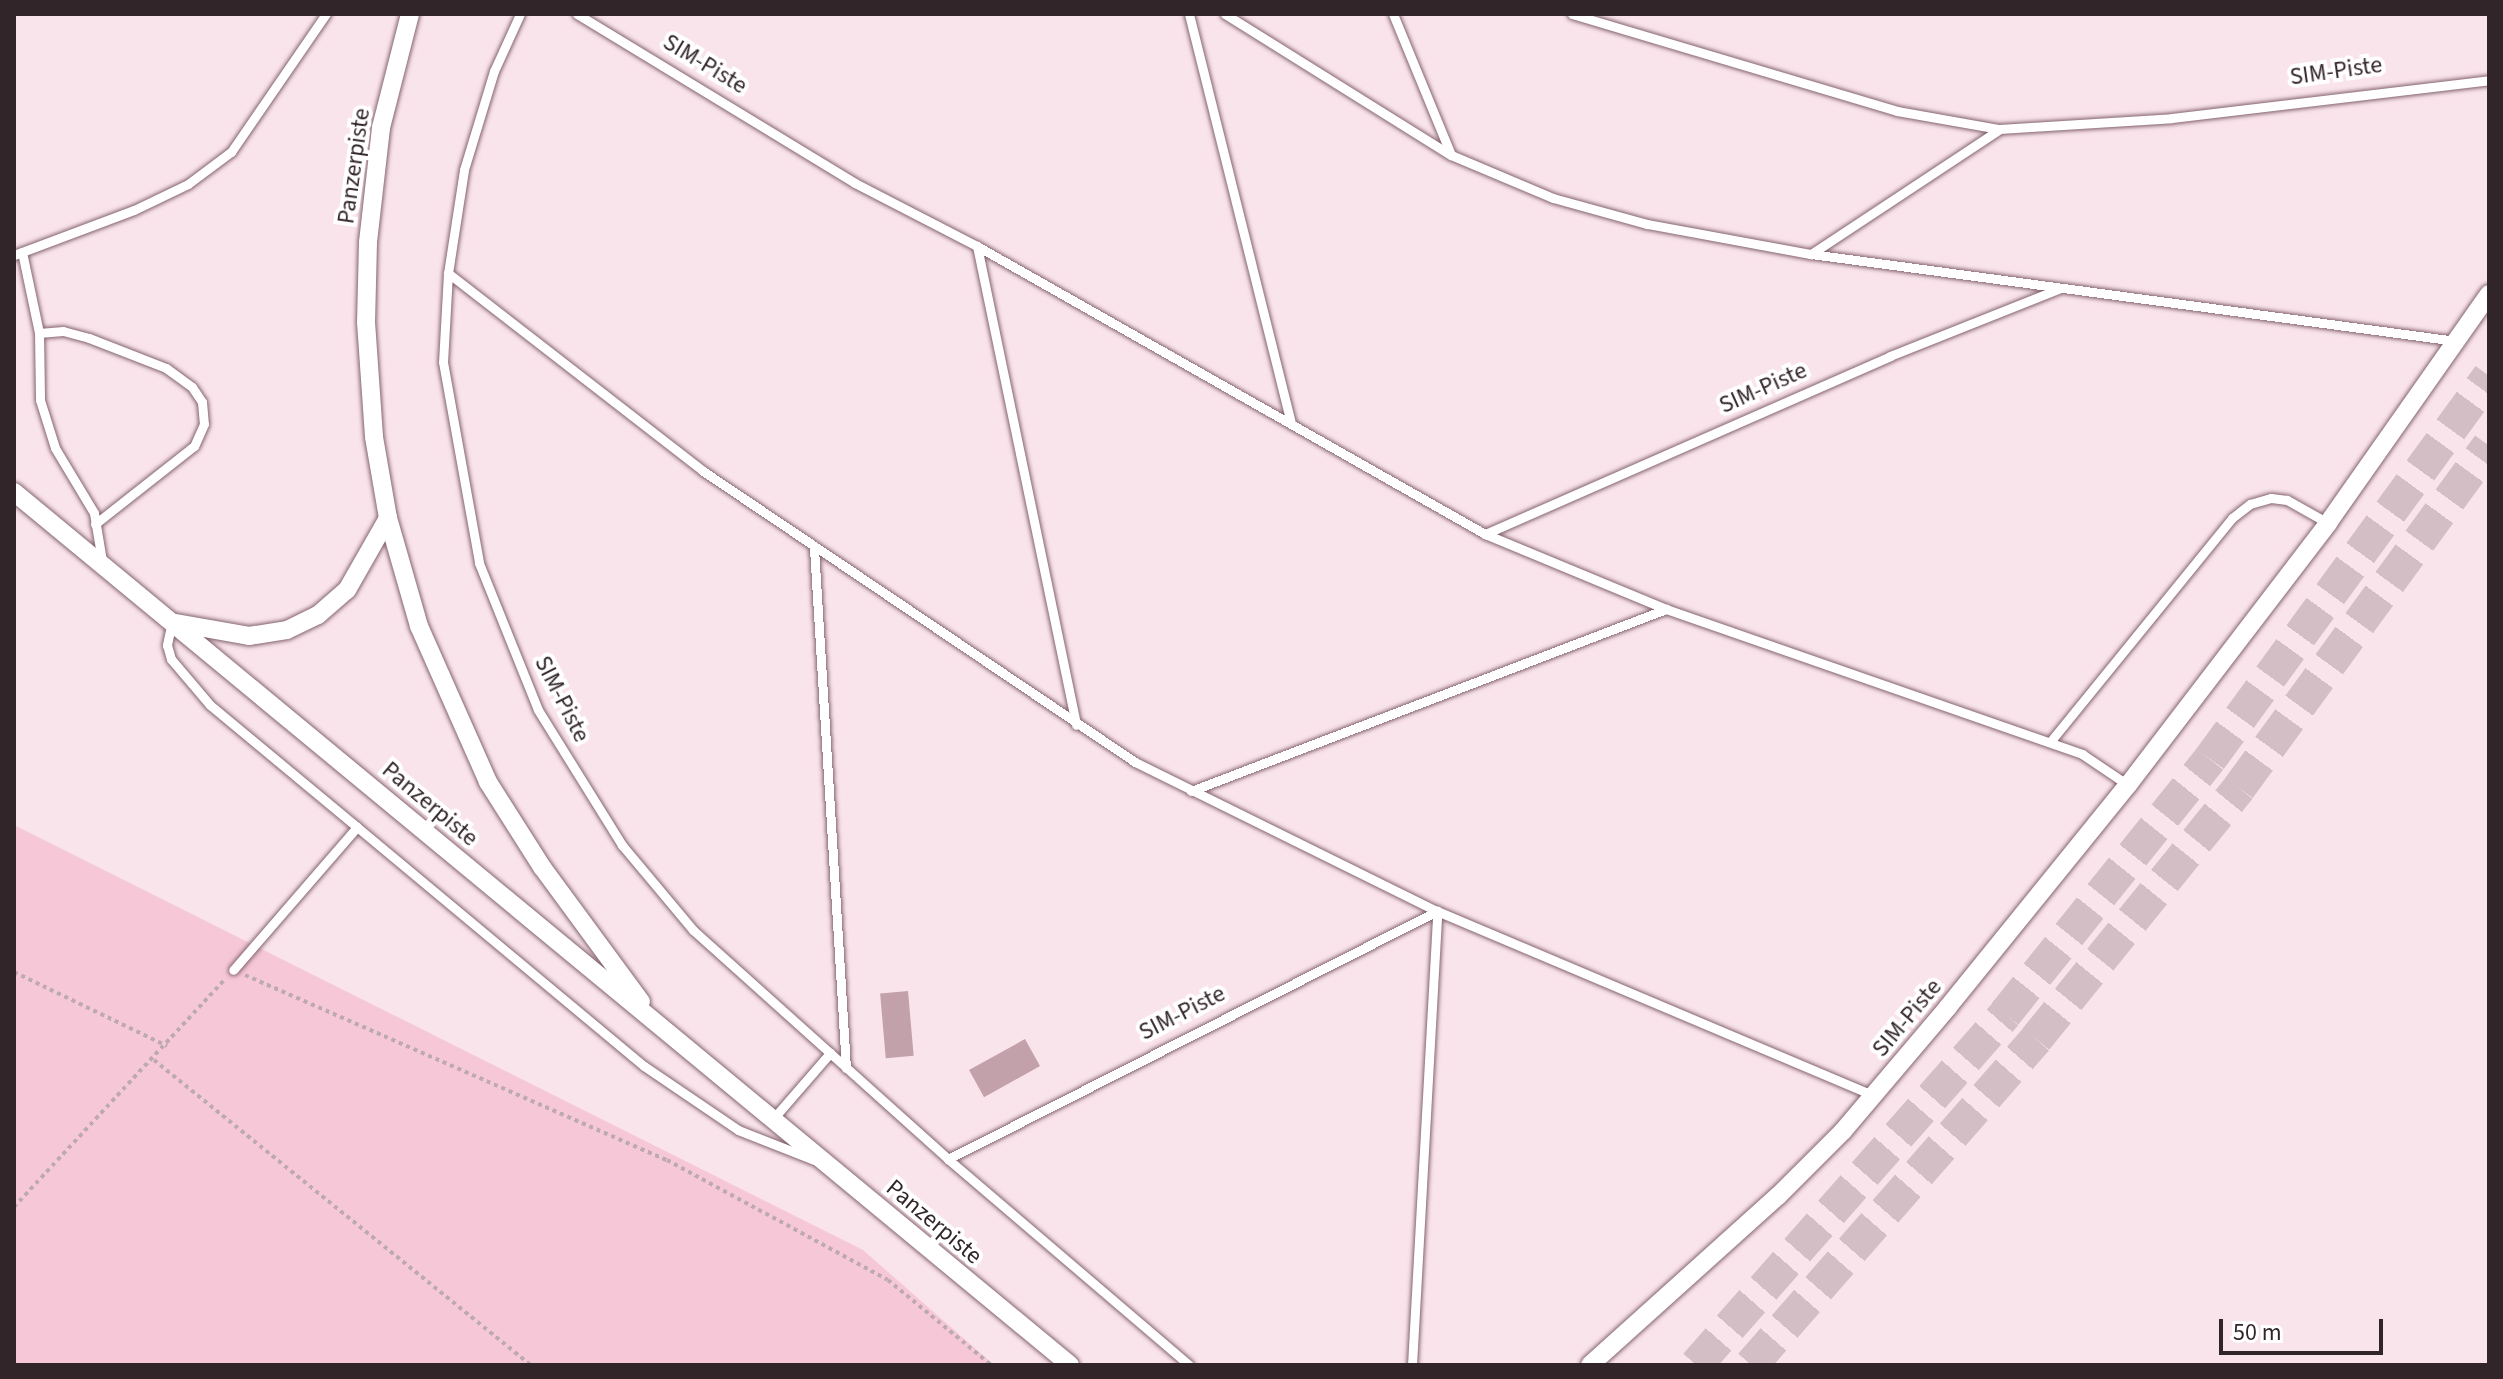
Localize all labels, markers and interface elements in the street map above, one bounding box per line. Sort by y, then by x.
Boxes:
street label: SIM-Piste [658,28,752,100]
street label: SIM-Piste [2288,50,2384,92]
street label: Panzerpiste [332,106,376,226]
street label: SIM-Piste [1715,356,1811,420]
street label: SIM-Piste [528,651,596,747]
street label: Panzerpiste [376,756,484,852]
street label: SIM-Piste [1866,973,1948,1063]
street label: SIM-Piste [1134,979,1230,1047]
street label: Panzerpiste [880,1174,988,1270]
scale bar [2223,1303,2387,1353]
text: 50 m [2233,1315,2282,1350]

